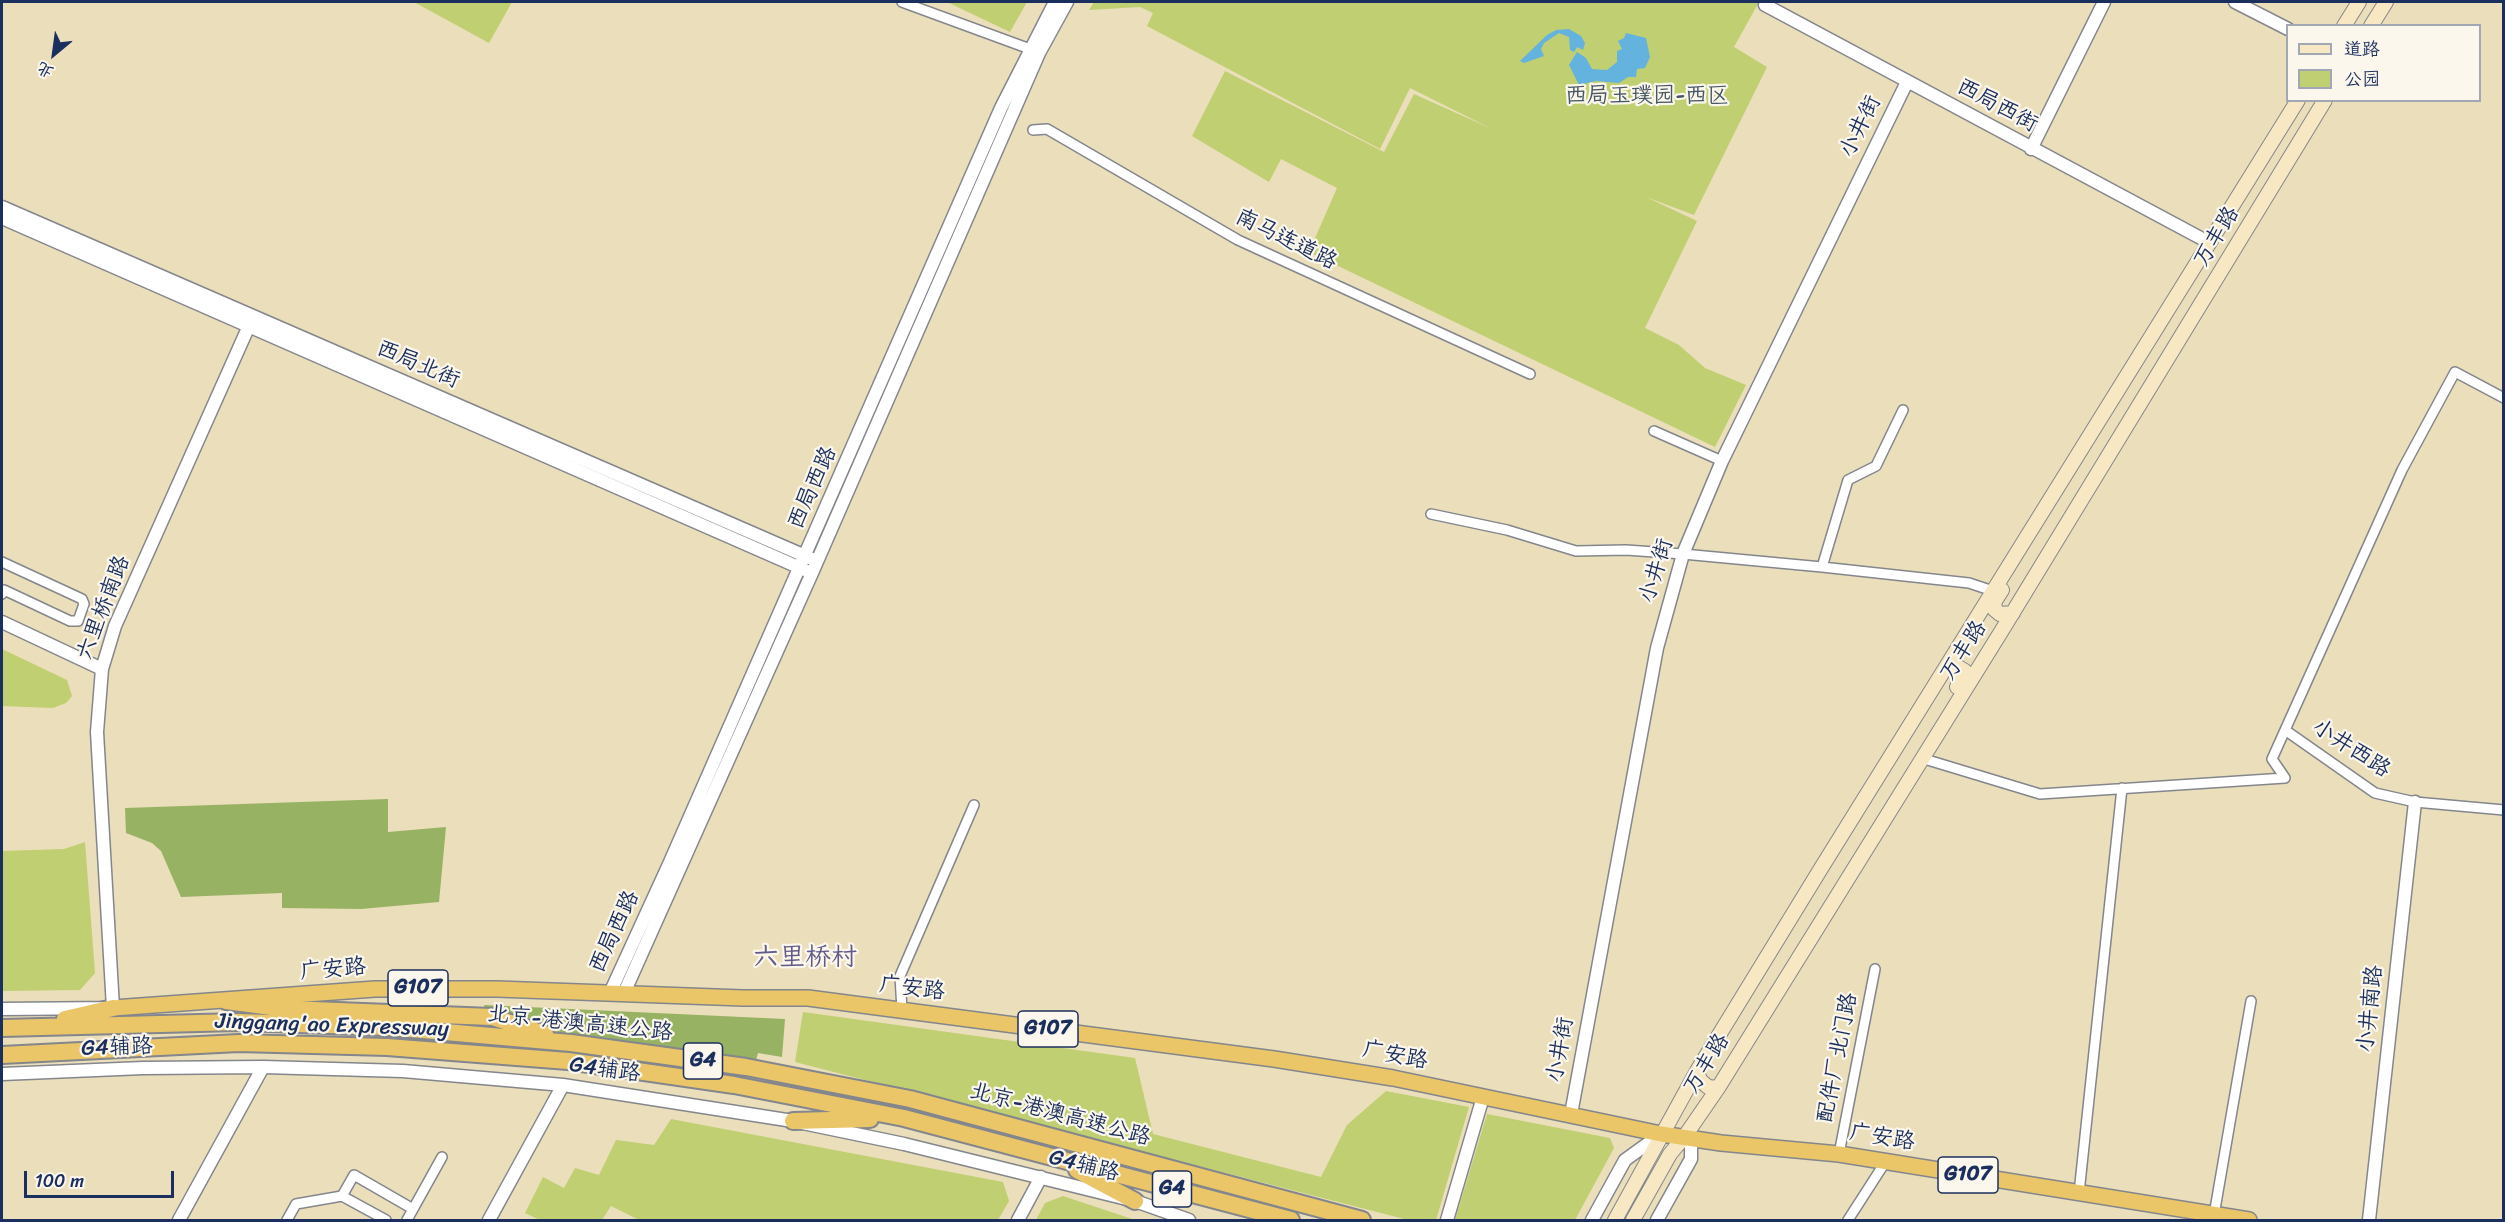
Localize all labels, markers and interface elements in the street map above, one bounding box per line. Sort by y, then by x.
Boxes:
north arrow [24,24,84,84]
legend [2286,24,2481,102]
text: 道路 [2344,33,2380,65]
text: 北 [31,54,59,87]
text: 公园 [2344,63,2380,95]
street label: 西局西街 [1952,74,2042,138]
park label: 西局玉璞园-西区 [1565,83,1729,109]
street label: 小井街 [1835,92,1887,162]
street label: 万丰路 [2189,202,2245,272]
street label: 南马连道路 [1231,204,1341,276]
street label: 西局北街 [372,336,464,394]
street label: 西局西路 [783,442,843,534]
street label: 小井街 [1635,536,1679,606]
street label: 六里桥南路 [72,552,136,664]
street label: 万丰路 [1935,616,1993,686]
street label: 小井西路 [2307,714,2395,784]
street label: 西局西路 [584,887,646,977]
district label: 六里桥村 [753,942,857,974]
street label: 广安路 [299,954,367,986]
street label: 小井南路 [2353,964,2389,1054]
road number: G107 [388,970,448,1006]
street label: 广安路 [878,972,946,1006]
street label: 配件厂北门路 [1812,991,1864,1125]
street label: 北京-港澳高速公路 [486,1001,674,1047]
street label: Jinggang'ao Expressway [215,1009,449,1043]
road number: G107 [1018,1011,1078,1047]
street label: 小井街 [1542,1015,1580,1085]
street label: 万丰路 [1678,1029,1736,1099]
street label: G4辅路 [81,1034,153,1062]
street label: 广安路 [1360,1037,1430,1075]
road number: G4 [684,1043,722,1079]
street label: G4辅路 [568,1052,642,1088]
street label: 北京-港澳高速公路 [967,1078,1153,1152]
street label: 广安路 [1847,1120,1917,1156]
street label: G4辅路 [1046,1145,1122,1187]
road number: G107 [1938,1157,1998,1193]
scale bar [27,1159,177,1197]
text: 100 m [35,1165,84,1197]
road number: G4 [1152,1171,1192,1207]

